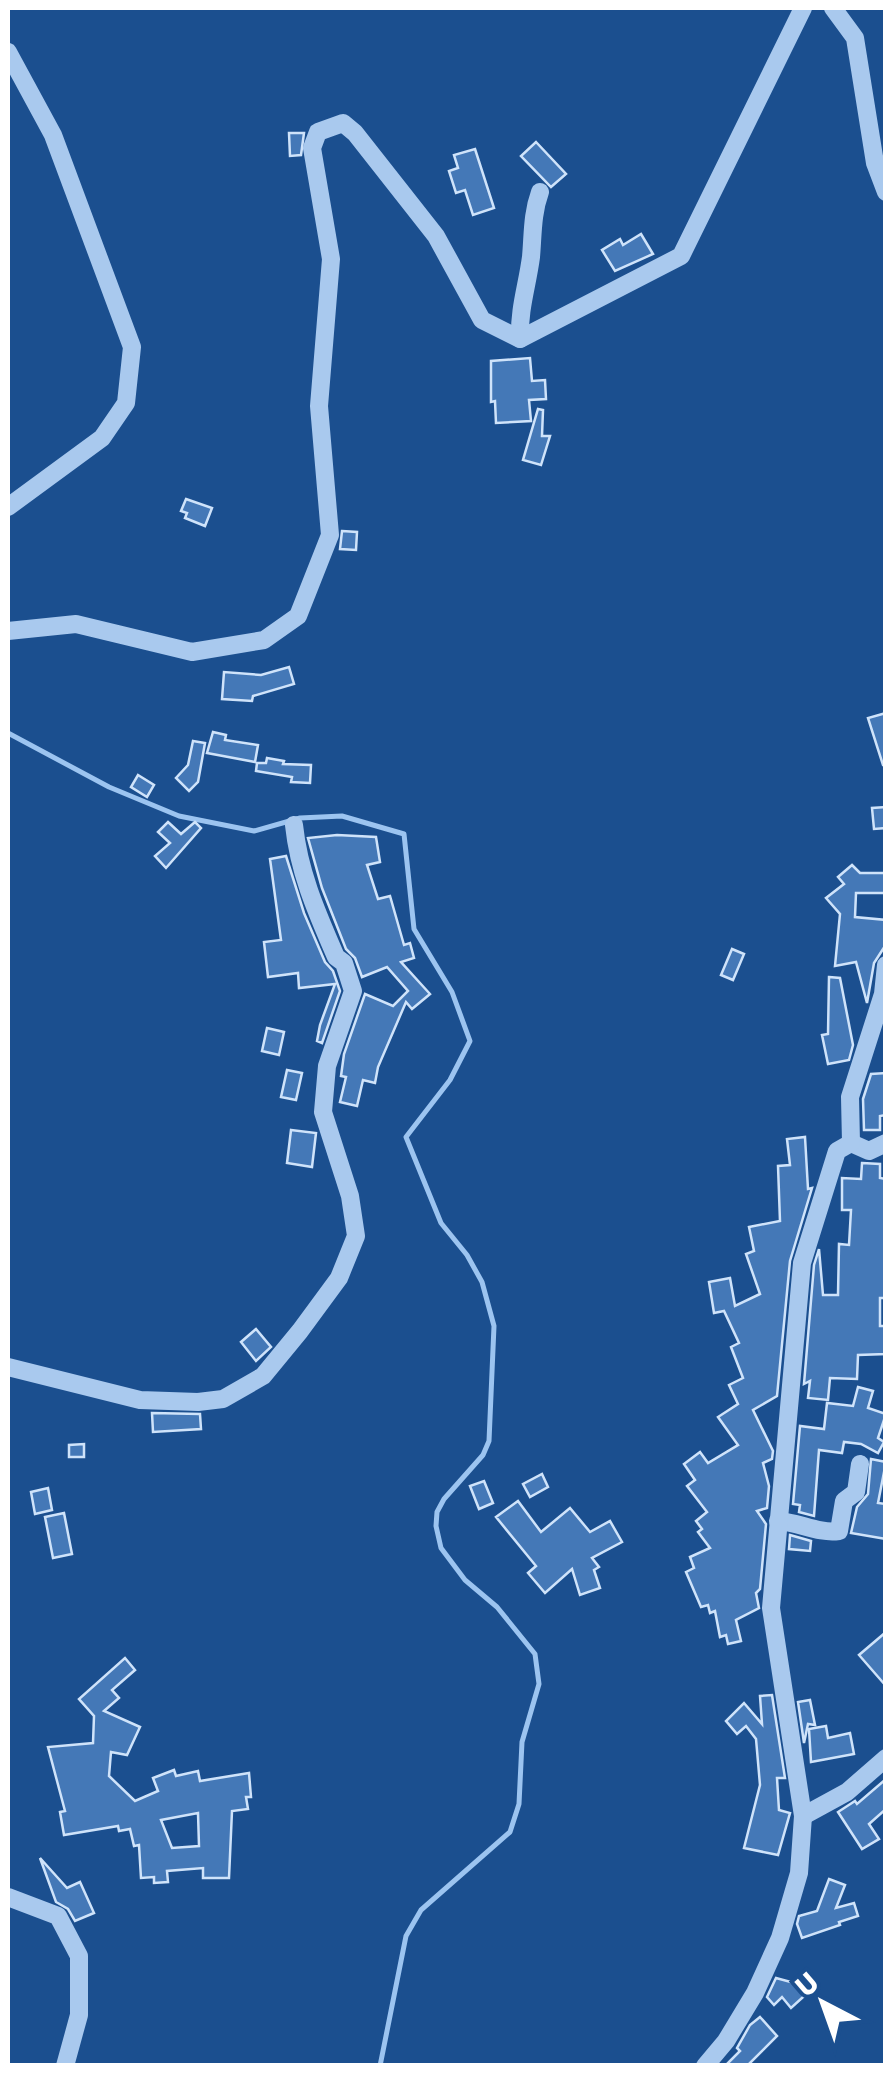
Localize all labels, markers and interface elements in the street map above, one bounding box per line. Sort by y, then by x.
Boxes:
north arrow [773,1953,873,2053]
text: U [786,1963,828,2006]

